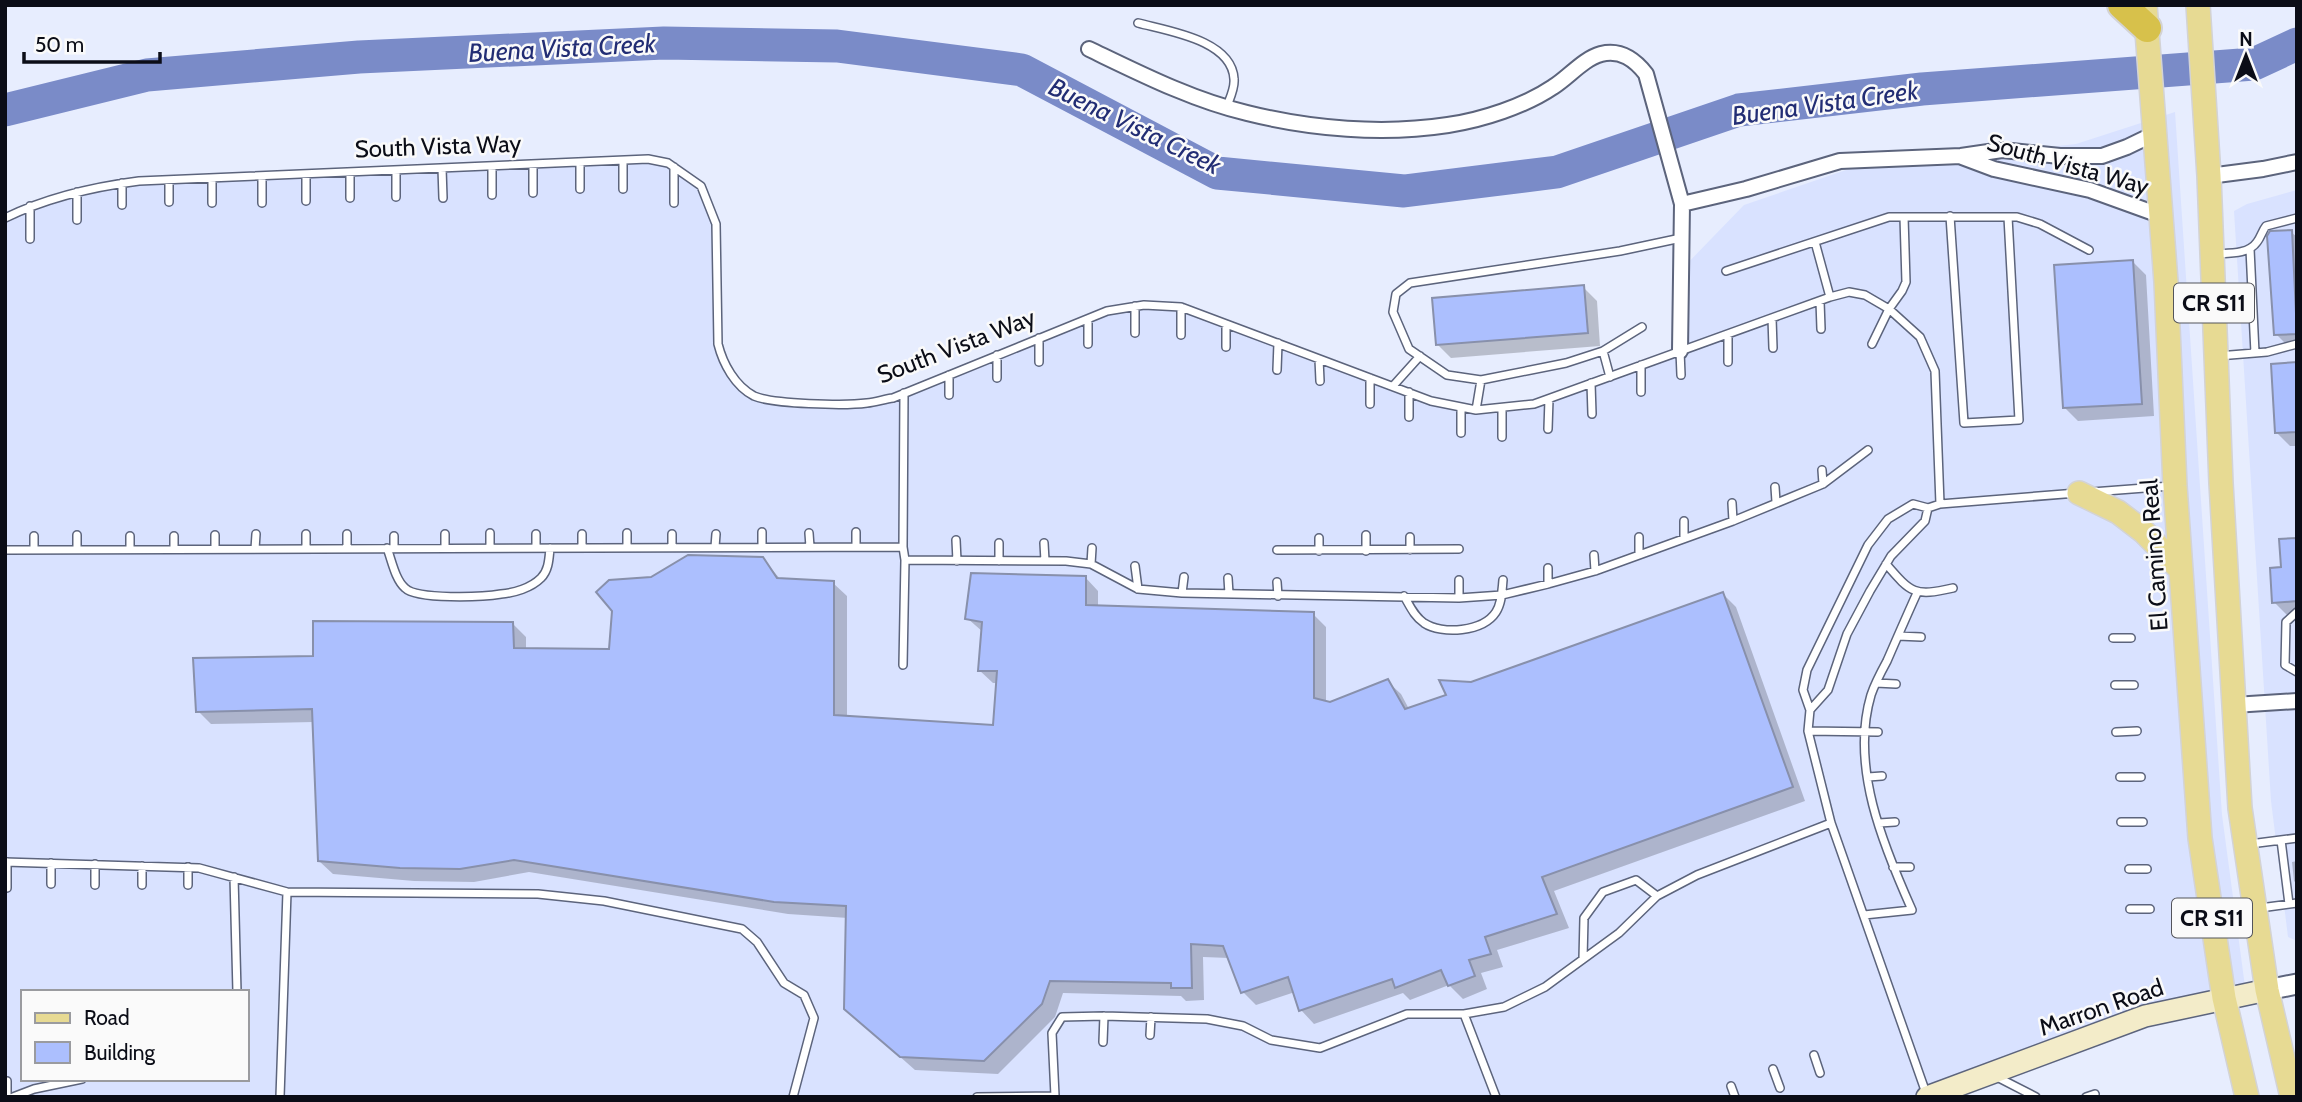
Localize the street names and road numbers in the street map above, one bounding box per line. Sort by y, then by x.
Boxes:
street label: South Vista Way [1984,127,2152,201]
street label: South Vista Way [354,129,522,163]
road number: CR S11 [2174,284,2254,322]
street label: South Vista Way [873,303,1039,389]
street label: El Camino Real [2134,478,2174,632]
road number: CR S11 [2172,898,2252,937]
street label: Marron Road [2035,972,2167,1042]

